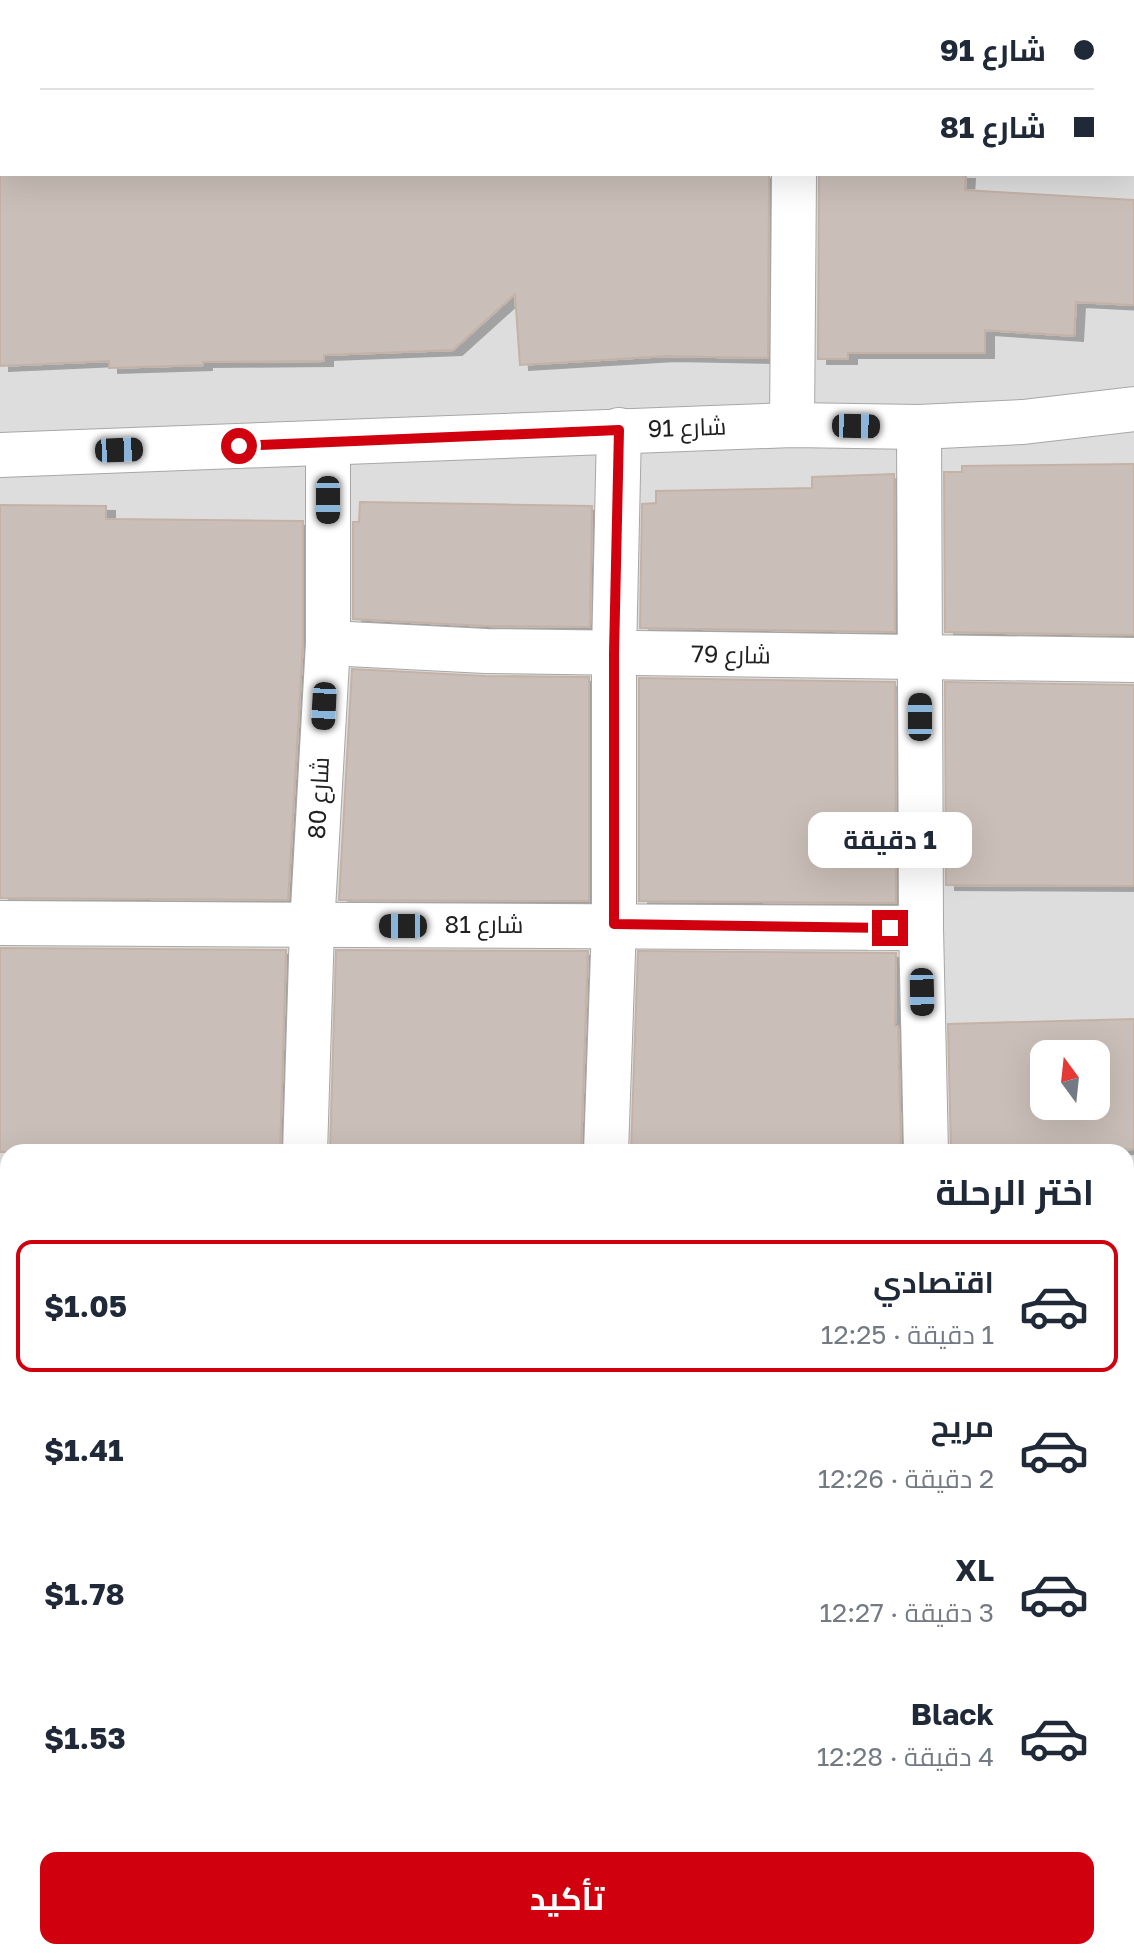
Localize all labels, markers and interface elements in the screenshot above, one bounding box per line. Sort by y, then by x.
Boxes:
text: شارع 91 [940,32,1046,68]
text: شارع 81 [940,109,1046,145]
street label: شارع 91 [647,411,727,445]
car [832,414,880,438]
route start [221,428,257,464]
car [95,437,143,463]
car [316,476,340,524]
street label: شارع 79 [691,638,771,672]
car [311,681,337,731]
car [908,693,932,741]
street label: شارع 80 [301,756,337,840]
callout: 1 دقيقة [808,812,972,868]
text: 1 دقيقة [843,824,937,855]
street label: شارع 81 [445,909,523,941]
route end [872,910,908,946]
car [379,914,427,938]
car [910,968,934,1016]
north arrow [1030,1040,1110,1120]
map controls [1030,1040,1110,1120]
text: اختر الرحلة [935,1170,1094,1213]
text: اقتصادي [873,1264,994,1300]
icon: car [1018,1270,1090,1342]
text: $1.05 [44,1288,127,1324]
text: 1 دقيقة · 12:25 [821,1319,994,1350]
text: مريح [931,1408,994,1444]
icon: car [1018,1414,1090,1486]
text: $1.41 [44,1432,123,1468]
text: 2 دقيقة · 12:26 [818,1463,994,1494]
text: XL [955,1552,994,1588]
icon: car [1018,1558,1090,1630]
text: $1.78 [44,1576,125,1612]
text: 3 دقيقة · 12:27 [819,1597,994,1628]
text: Black [911,1696,994,1732]
icon: car [1018,1702,1090,1774]
text: $1.53 [44,1720,126,1756]
text: 4 دقيقة · 12:28 [817,1741,994,1772]
button: تأكيد [40,1852,1094,1944]

